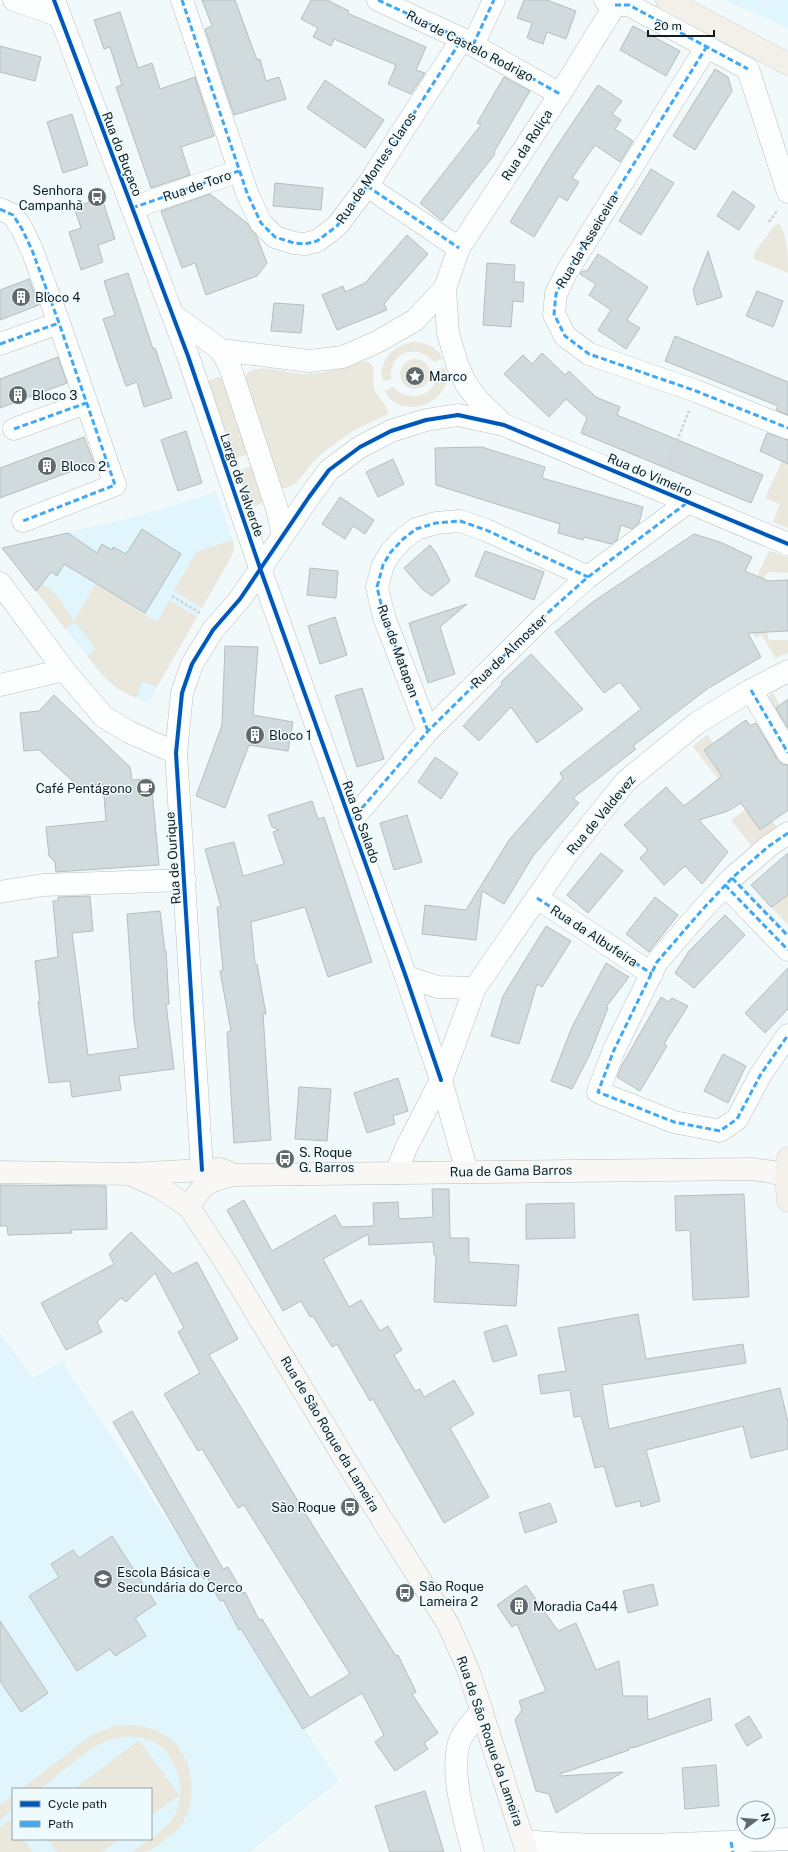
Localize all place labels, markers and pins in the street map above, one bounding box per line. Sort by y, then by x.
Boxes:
place label: Senhora Campanhã [19,183,83,213]
bus stop icon: Senhora Campanhã [86,186,108,208]
building icon: Bloco 4 [10,286,32,308]
place label: Bloco 4 [35,290,80,305]
place icon: Marco [404,365,426,387]
place label: Marco [429,369,467,384]
building icon: Bloco 3 [7,384,29,406]
place label: Bloco 3 [32,388,77,403]
building icon: Bloco 2 [36,455,58,477]
place label: Bloco 2 [61,459,106,474]
building icon: Bloco 1 [244,724,266,746]
place label: Bloco 1 [269,728,311,743]
cafe icon: Café Pentágono [135,777,157,799]
place label: Café Pentágono [36,781,132,796]
place label: S. Roque G. Barros [299,1145,354,1175]
bus stop icon: S. Roque G. Barros [274,1148,296,1170]
bus stop icon: São Roque [339,1496,361,1518]
place label: São Roque [271,1499,336,1515]
place label: Escola Básica e Secundária do Cerco [117,1565,243,1595]
school or university icon: Escola Básica e Secundária do Cerco [92,1568,114,1590]
place label: São Roque Lameira 2 [419,1579,484,1609]
bus stop icon: São Roque Lameira 2 [394,1582,416,1604]
building icon: Moradia Ca44 [508,1595,530,1617]
place label: Moradia Ca44 [533,1599,618,1614]

